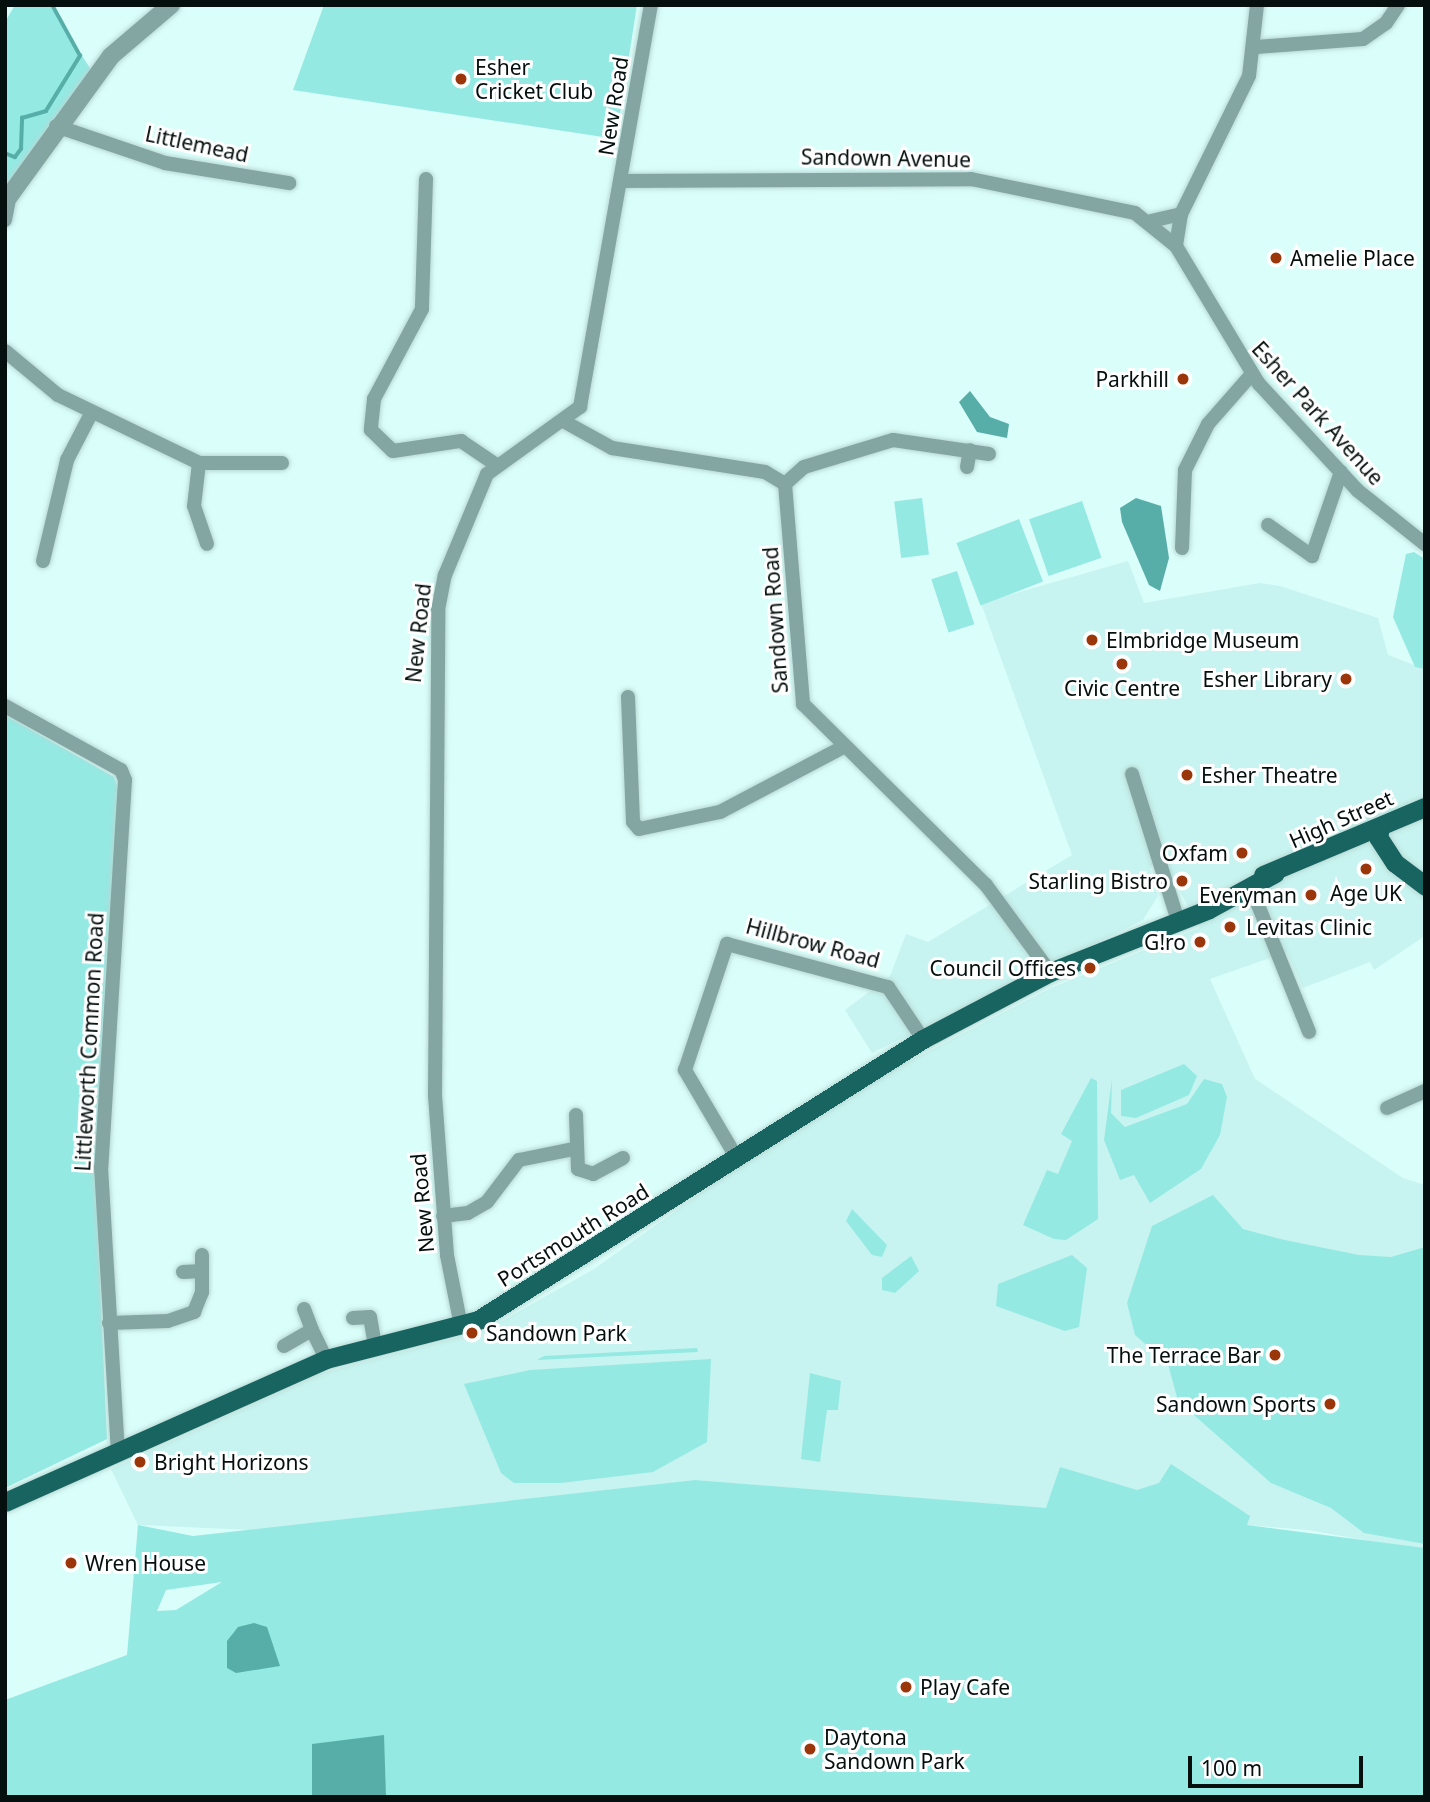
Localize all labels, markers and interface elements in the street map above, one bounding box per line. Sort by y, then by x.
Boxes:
place label: Esher Cricket Club [475,54,593,104]
street label: New Road [593,55,633,157]
marker: Esher Cricket Club [453,71,469,87]
street label: Littlemead [143,121,251,167]
street label: Sandown Avenue [801,144,971,172]
place label: Amelie Place [1290,245,1415,271]
marker: Amelie Place [1268,250,1284,266]
street label: Esher Park Avenue [1247,336,1389,490]
place label: Parkhill [1095,366,1169,392]
marker: Parkhill [1175,371,1191,387]
street label: Sandown Road [757,546,793,694]
street label: New Road [400,582,436,684]
place label: Elmbridge Museum [1106,627,1299,653]
marker: Elmbridge Museum [1084,632,1100,648]
marker: Civic Centre [1114,656,1130,672]
place label: Esher Library [1203,666,1332,692]
marker: Esher Library [1338,671,1354,687]
place label: Civic Centre [1064,675,1180,701]
place label: Esher Theatre [1201,762,1338,788]
marker: Esher Theatre [1179,767,1195,783]
street label: High Street [1285,785,1397,853]
place label: Oxfam [1162,840,1228,866]
marker: Oxfam [1234,845,1250,861]
marker: Age UK [1358,861,1374,877]
place label: Starling Bistro [1029,868,1168,894]
marker: Starling Bistro [1174,873,1190,889]
place label: Age UK [1330,880,1402,906]
place label: Everyman [1199,882,1297,908]
marker: Everyman [1303,887,1319,903]
street label: Littleworth Common Road [70,912,108,1172]
street label: Hillbrow Road [743,913,883,973]
place label: Levitas Clinic [1246,914,1372,940]
marker: Levitas Clinic [1220,917,1240,937]
place label: G!ro [1144,929,1186,955]
marker: G!ro [1192,934,1208,950]
place label: Council Offices [929,955,1076,981]
marker: Council Offices [1082,960,1098,976]
street label: New Road [405,1152,439,1254]
street label: Portsmouth Road [493,1178,653,1292]
place label: Sandown Park [486,1320,627,1346]
marker: Sandown Park [464,1325,480,1341]
place label: The Terrace Bar [1107,1342,1261,1368]
marker: The Terrace Bar [1267,1347,1283,1363]
place label: Sandown Sports [1156,1391,1316,1417]
marker: Sandown Sports [1322,1396,1338,1412]
place label: Bright Horizons [154,1449,309,1475]
marker: Bright Horizons [132,1454,148,1470]
place label: Wren House [85,1550,206,1576]
marker: Wren House [63,1555,79,1571]
place label: Play Cafe [920,1674,1010,1700]
marker: Play Cafe [898,1679,914,1695]
place label: Daytona Sandown Park [824,1724,965,1774]
marker: Daytona Sandown Park [802,1741,818,1757]
scale bar [1192,1742,1367,1786]
text: 100 m [1201,1754,1262,1782]

